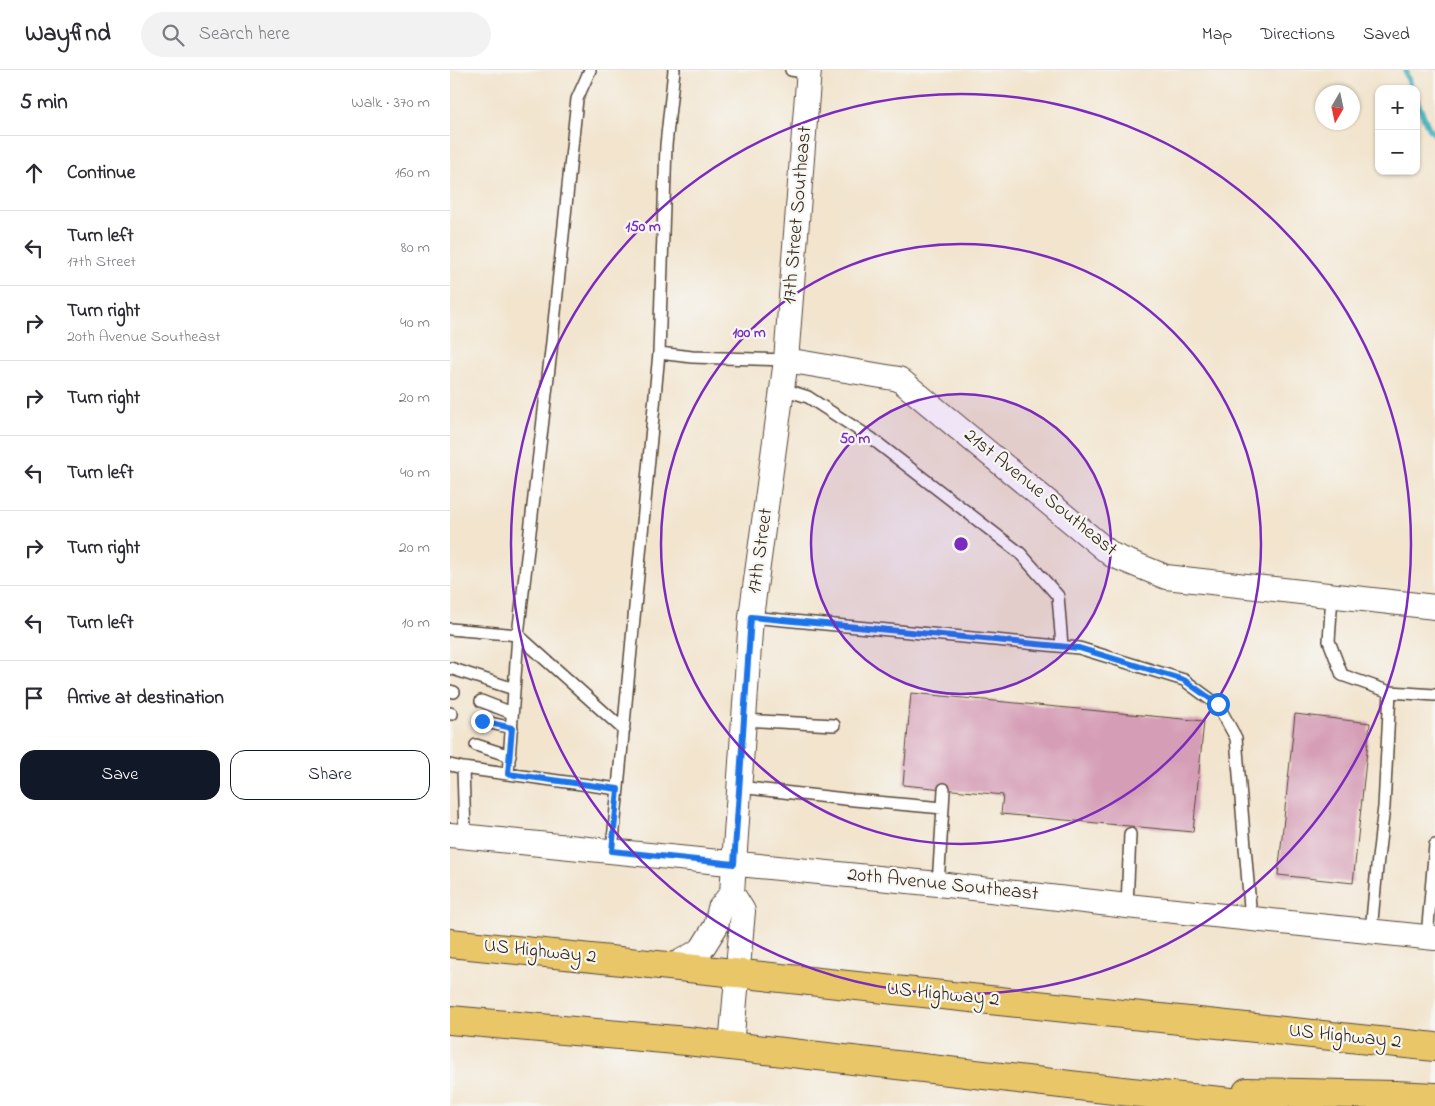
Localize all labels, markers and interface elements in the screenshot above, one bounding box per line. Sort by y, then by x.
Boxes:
search box [141,12,491,57]
text: Wayfind [25,17,111,52]
icon: search [159,21,187,49]
text: Search here [199,21,290,48]
text: Map [1202,22,1232,48]
text: Directions [1260,22,1335,48]
text: Saved [1363,22,1410,48]
north arrow [1315,85,1360,130]
map controls [1375,85,1420,175]
button: + [1375,85,1420,130]
text: 5 min [20,88,68,118]
text: Walk · 370 m [351,91,430,115]
street label: 17th Street Southeast [776,124,820,305]
button: − [1375,130,1420,175]
icon: ahead [20,159,48,187]
text: Continue [67,160,135,187]
text: 160 m [395,161,430,185]
text: 150 m [625,216,661,238]
text: Turn left [67,223,134,250]
icon: left [20,234,48,262]
text: 80 m [401,236,430,260]
text: 17th Street [67,250,136,274]
text: Turn right [67,298,140,325]
icon: right [20,309,48,337]
text: 40 m [400,311,430,335]
text: 100 m [732,322,766,344]
text: 20th Avenue Southeast [67,325,221,349]
icon: right [20,384,48,412]
text: Turn right [67,385,140,412]
text: 20 m [399,386,430,410]
street label: 21st Avenue Southeast [957,422,1123,564]
text: 50 m [840,428,871,450]
icon: left [20,459,48,487]
text: Turn left [67,460,134,487]
text: 40 m [400,461,430,485]
street label: 17th Street [741,506,781,596]
icon: right [20,534,48,562]
text: Turn right [67,535,140,562]
centre of rings [952,535,970,553]
text: 20 m [399,536,430,560]
icon: left [20,609,48,637]
text: Turn left [67,610,134,637]
text: 10 m [402,611,430,635]
icon: arrive [20,684,48,712]
text: Arrive at destination [67,685,224,712]
route start [1207,693,1230,716]
route end [471,710,494,733]
button: Save [20,750,220,800]
button: Share [230,750,430,800]
street label: 20th Avenue Southeast [846,861,1040,909]
street label: US Highway 2 [482,932,598,973]
street label: US Highway 2 [885,975,1001,1016]
street label: US Highway 2 [1287,1017,1403,1058]

